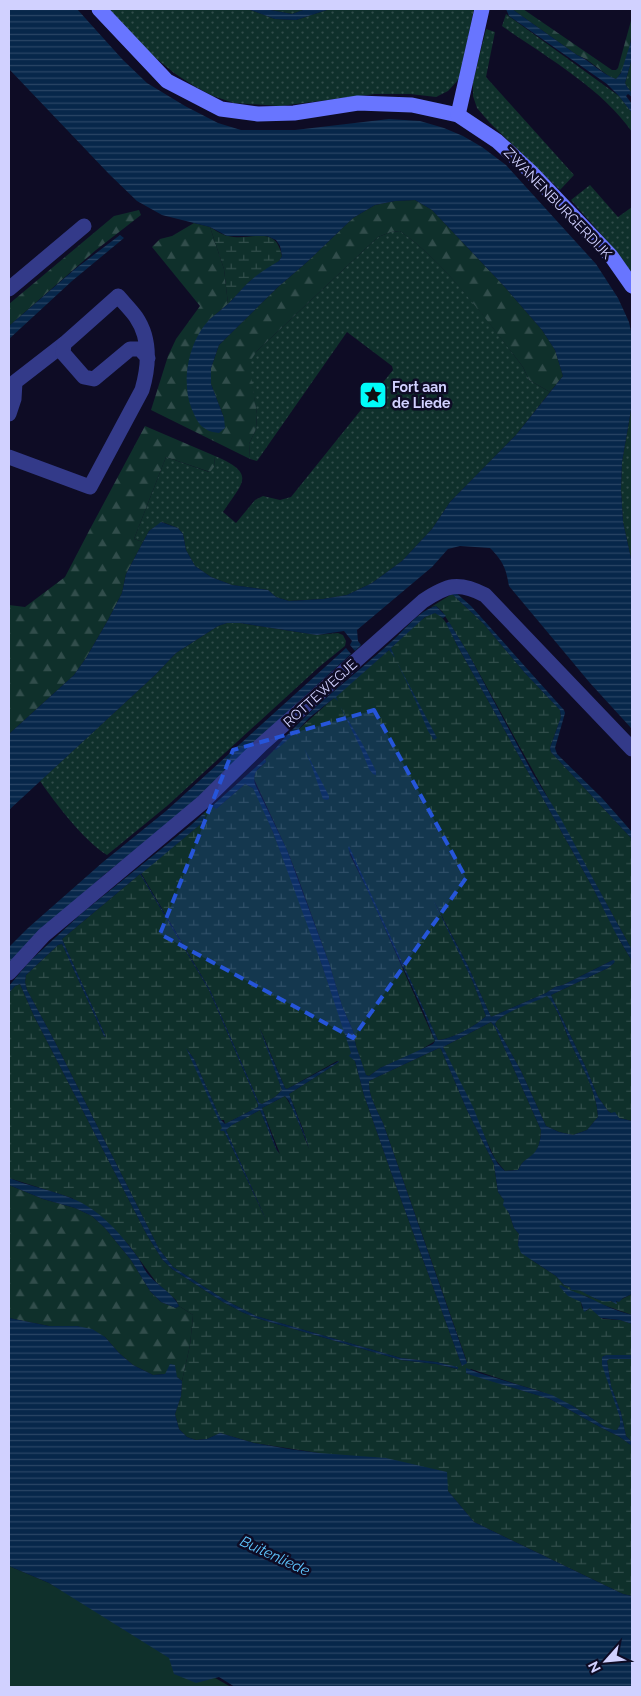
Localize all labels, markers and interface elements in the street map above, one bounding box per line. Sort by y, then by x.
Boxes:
street label: ZWANENBURGERDIJK [501,144,615,262]
place label: Fort aan de Liede [392,379,451,411]
place icon: Fort aan de Liede [358,380,388,410]
street label: ROTTEWEGJE [280,656,360,730]
water label: Buitenliede [237,1532,313,1580]
north arrow [581,1636,631,1686]
text: N [585,1659,604,1675]

